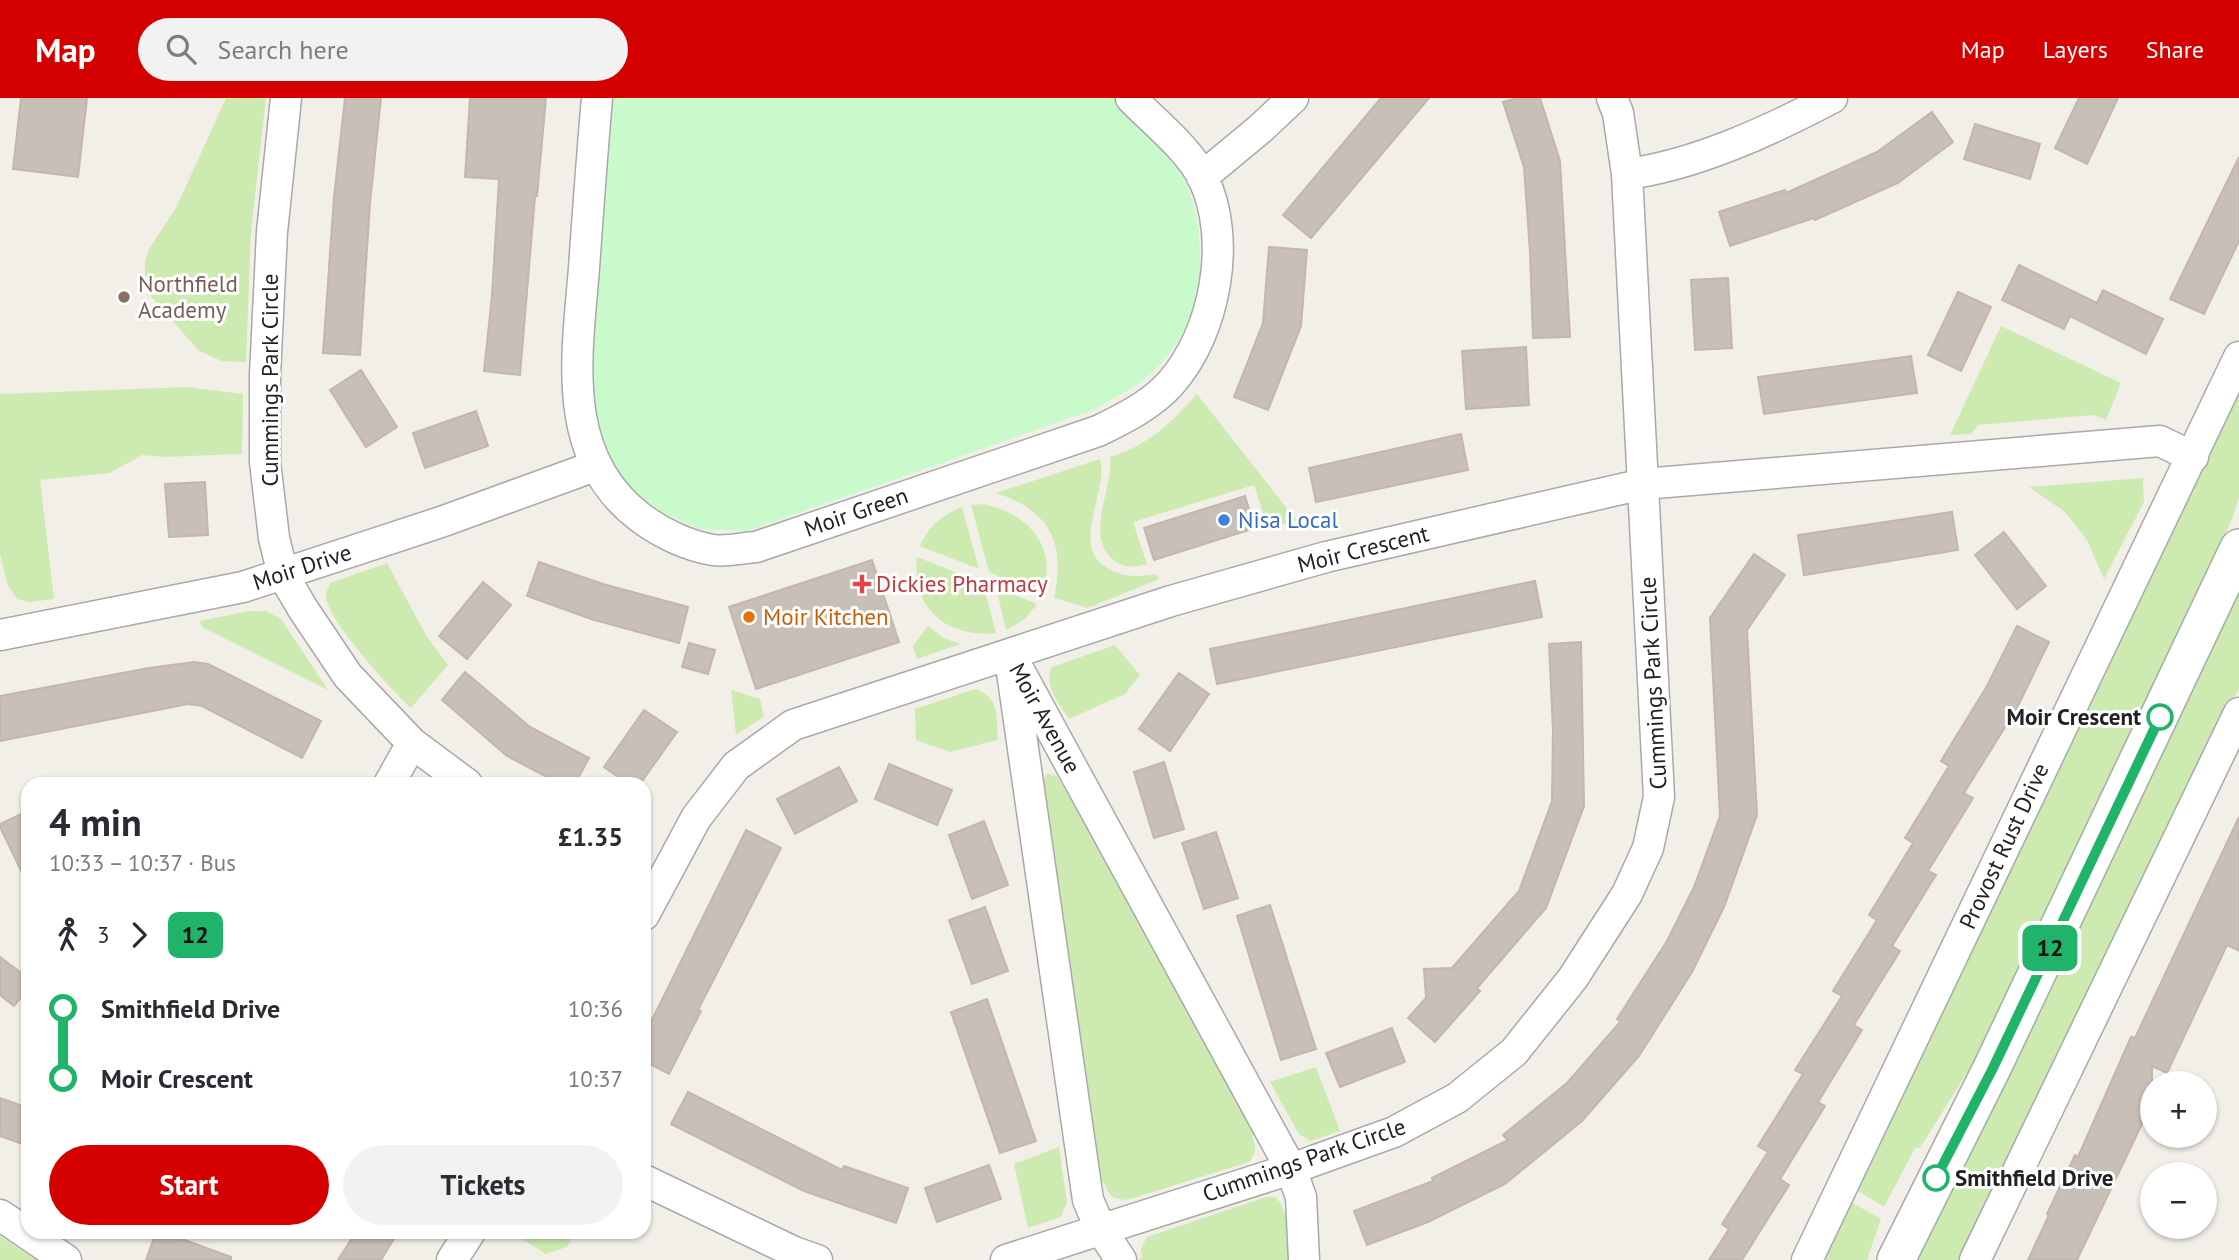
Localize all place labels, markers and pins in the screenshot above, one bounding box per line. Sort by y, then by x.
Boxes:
place label: Northfield Academy [138,269,238,324]
marker: Northfield Academy [116,289,132,305]
place label: Nisa Local [1238,505,1339,534]
marker: Nisa Local [1216,512,1232,528]
place label: Dickies Pharmacy [876,569,1048,598]
marker: Dickies Pharmacy [854,576,870,592]
place label: Moir Kitchen [763,602,889,631]
marker: Moir Kitchen [741,609,757,625]
place label: Moir Crescent [2007,702,2141,731]
marker: Moir Crescent [2147,704,2173,730]
place label: Smithfield Drive [1955,1163,2113,1192]
marker: Smithfield Drive [1923,1165,1949,1191]

